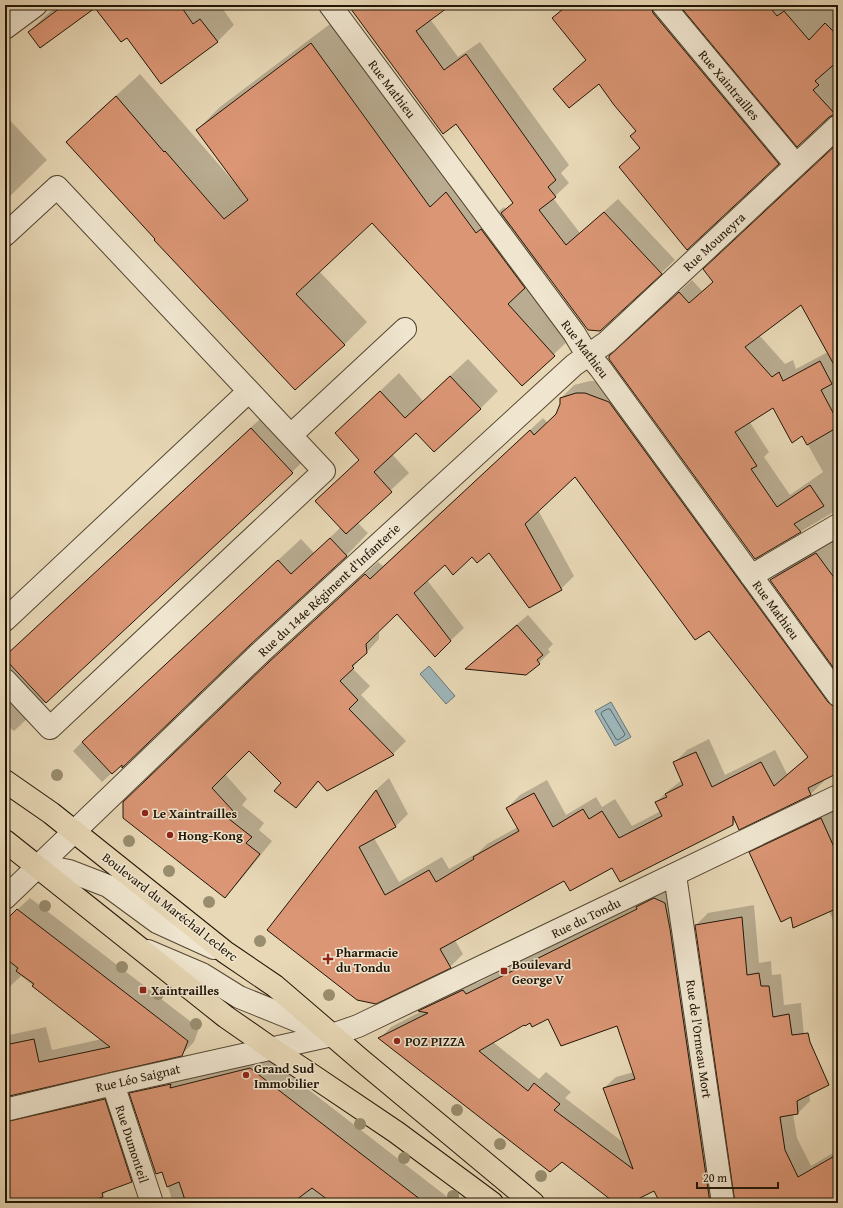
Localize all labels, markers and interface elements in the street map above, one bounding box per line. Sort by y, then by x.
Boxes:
street label: Rue Xaintrailles [694,46,764,124]
street label: Rue Mathieu [364,56,420,122]
street label: Rue Mouneyra [679,208,750,276]
street label: Rue Mathieu [557,316,613,382]
street label: Rue du 144e Régiment d'Infanterie [254,519,404,661]
street label: Rue Mathieu [748,577,804,643]
place label: Le Xaintrailles [153,804,238,823]
marker: Le Xaintrailles [140,808,150,818]
place label: Hong-Kong [178,826,243,845]
marker: Hong-Kong [165,830,175,840]
street label: Boulevard du Maréchal Leclerc [98,848,242,966]
street label: Rue du Tondu [548,893,624,943]
place label: Pharmacie du Tondu [336,943,398,977]
marker: Pharmacie du Tondu [323,954,333,964]
place label: Boulevard George V [512,955,572,989]
marker: Boulevard George V [499,966,509,976]
street label: Rue de l'Ormeau Mort [681,978,717,1100]
place label: Xaintrailles [151,981,220,1000]
marker: Xaintrailles [138,985,148,995]
place label: POZ PIZZA [405,1032,466,1051]
marker: POZ PIZZA [392,1036,402,1046]
street label: Rue Léo Saignat [94,1059,182,1097]
place label: Grand Sud Immobilier [254,1059,319,1093]
marker: Grand Sud Immobilier [241,1070,251,1080]
street label: Rue Dumonteil [110,1103,154,1186]
scale bar [697,1164,778,1190]
text: 20 m [703,1169,727,1186]

